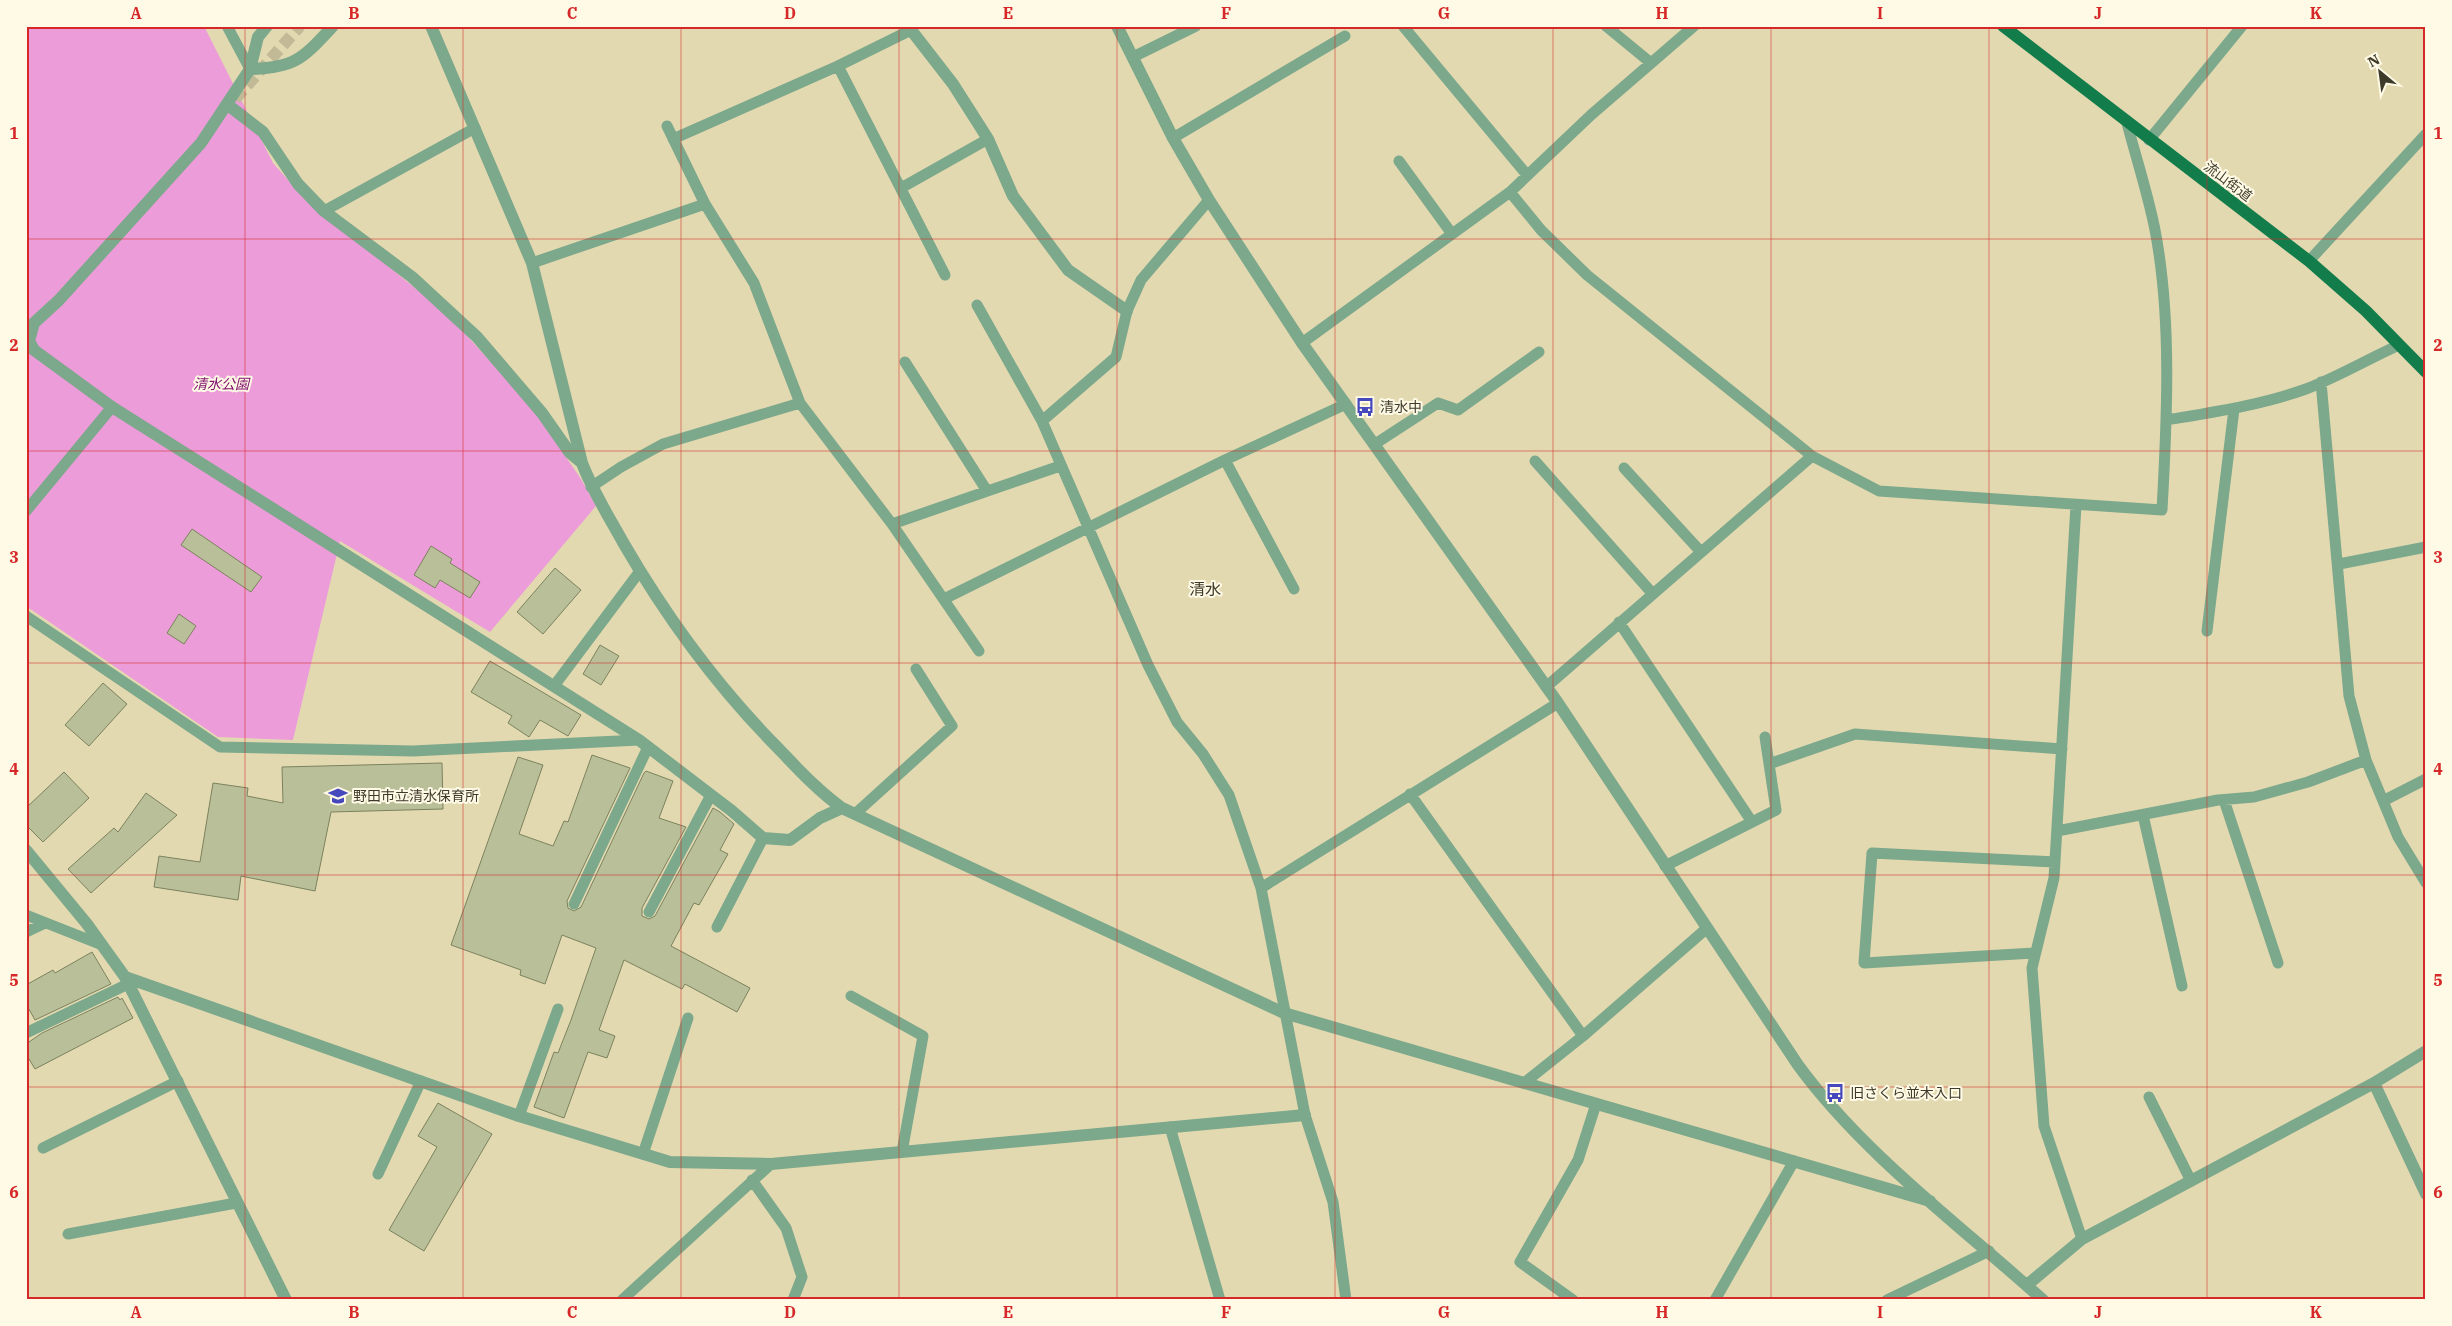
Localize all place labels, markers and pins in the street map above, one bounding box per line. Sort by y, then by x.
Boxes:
bus stop icon: 清水中 [1354,396,1376,418]
place label: 清水中 [1380,398,1422,416]
school or university icon: 野田市立清水保育所 [327,785,349,807]
place label: 野田市立清水保育所 [353,787,479,805]
bus stop icon: 旧さくら並木入口 [1824,1082,1846,1104]
place label: 旧さくら並木入口 [1850,1084,1962,1102]

